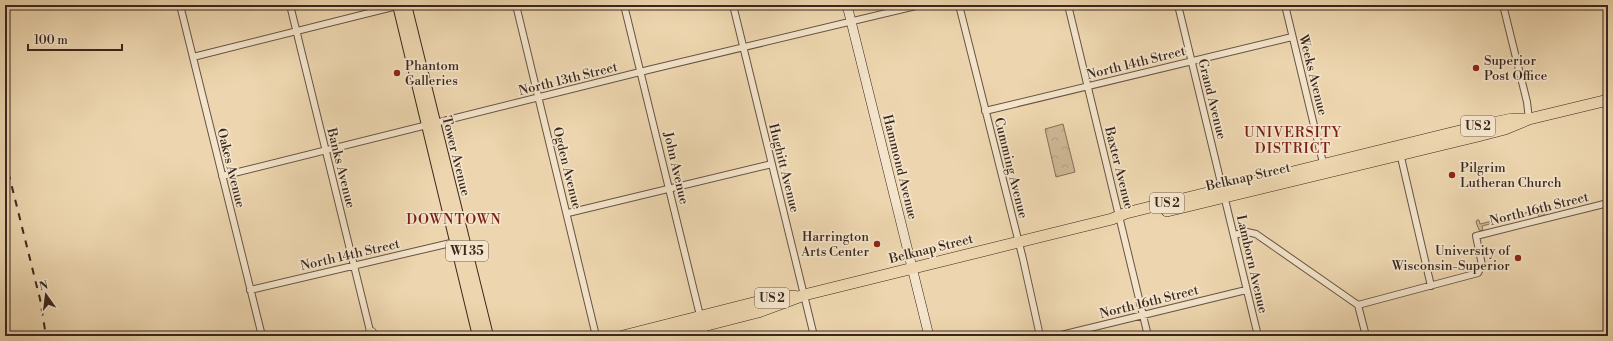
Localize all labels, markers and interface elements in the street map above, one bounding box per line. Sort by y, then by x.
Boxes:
scale bar [28,26,122,52]
street label: Weeks Avenue [1295,32,1331,117]
text: 100 m [34,33,68,48]
street label: North 14th Street [1085,43,1187,83]
place label: Superior Post Office [1484,53,1548,84]
street label: Grand Avenue [1194,57,1230,141]
place label: Phantom Galleries [405,58,460,89]
street label: North 13th Street [517,59,619,99]
marker: Superior Post Office [1471,63,1481,73]
marker: Phantom Galleries [392,68,402,78]
street label: Hammond Avenue [879,113,921,222]
street label: Tower Avenue [438,114,474,198]
street label: Cumming Avenue [991,116,1031,221]
road number: US 2 [1461,116,1495,136]
street label: Hughitt Avenue [765,122,803,215]
street label: Baxter Avenue [1101,124,1137,211]
district label: UNIVERSITY DISTRICT [1244,124,1342,158]
street label: Banks Avenue [323,125,359,210]
street label: Ogden Avenue [549,125,585,211]
street label: Oakes Avenue [213,127,249,210]
street label: John Avenue [660,129,692,206]
street label: Belknap Street [1203,159,1292,195]
place label: Pilgrim Lutheran Church [1460,160,1562,191]
marker: Pilgrim Lutheran Church [1447,170,1457,180]
street label: North 16th Street [1488,189,1591,229]
road number: US 2 [1150,193,1184,213]
district label: DOWNTOWN [406,211,502,229]
street label: Lamborn Avenue [1233,213,1271,315]
place label: Harrington Arts Center [800,229,869,260]
street label: Belknap Street [886,231,975,267]
street label: North 14th Street [299,236,402,274]
marker: Harrington Arts Center [872,239,882,249]
road number: WI 35 [446,241,488,261]
place label: University of Wisconsin-Superior [1391,243,1511,274]
marker: University of Wisconsin-Superior [1513,253,1523,263]
north arrow [26,275,66,315]
text: N [38,278,50,294]
street label: North 16th Street [1098,282,1201,322]
road number: US 2 [755,288,789,308]

